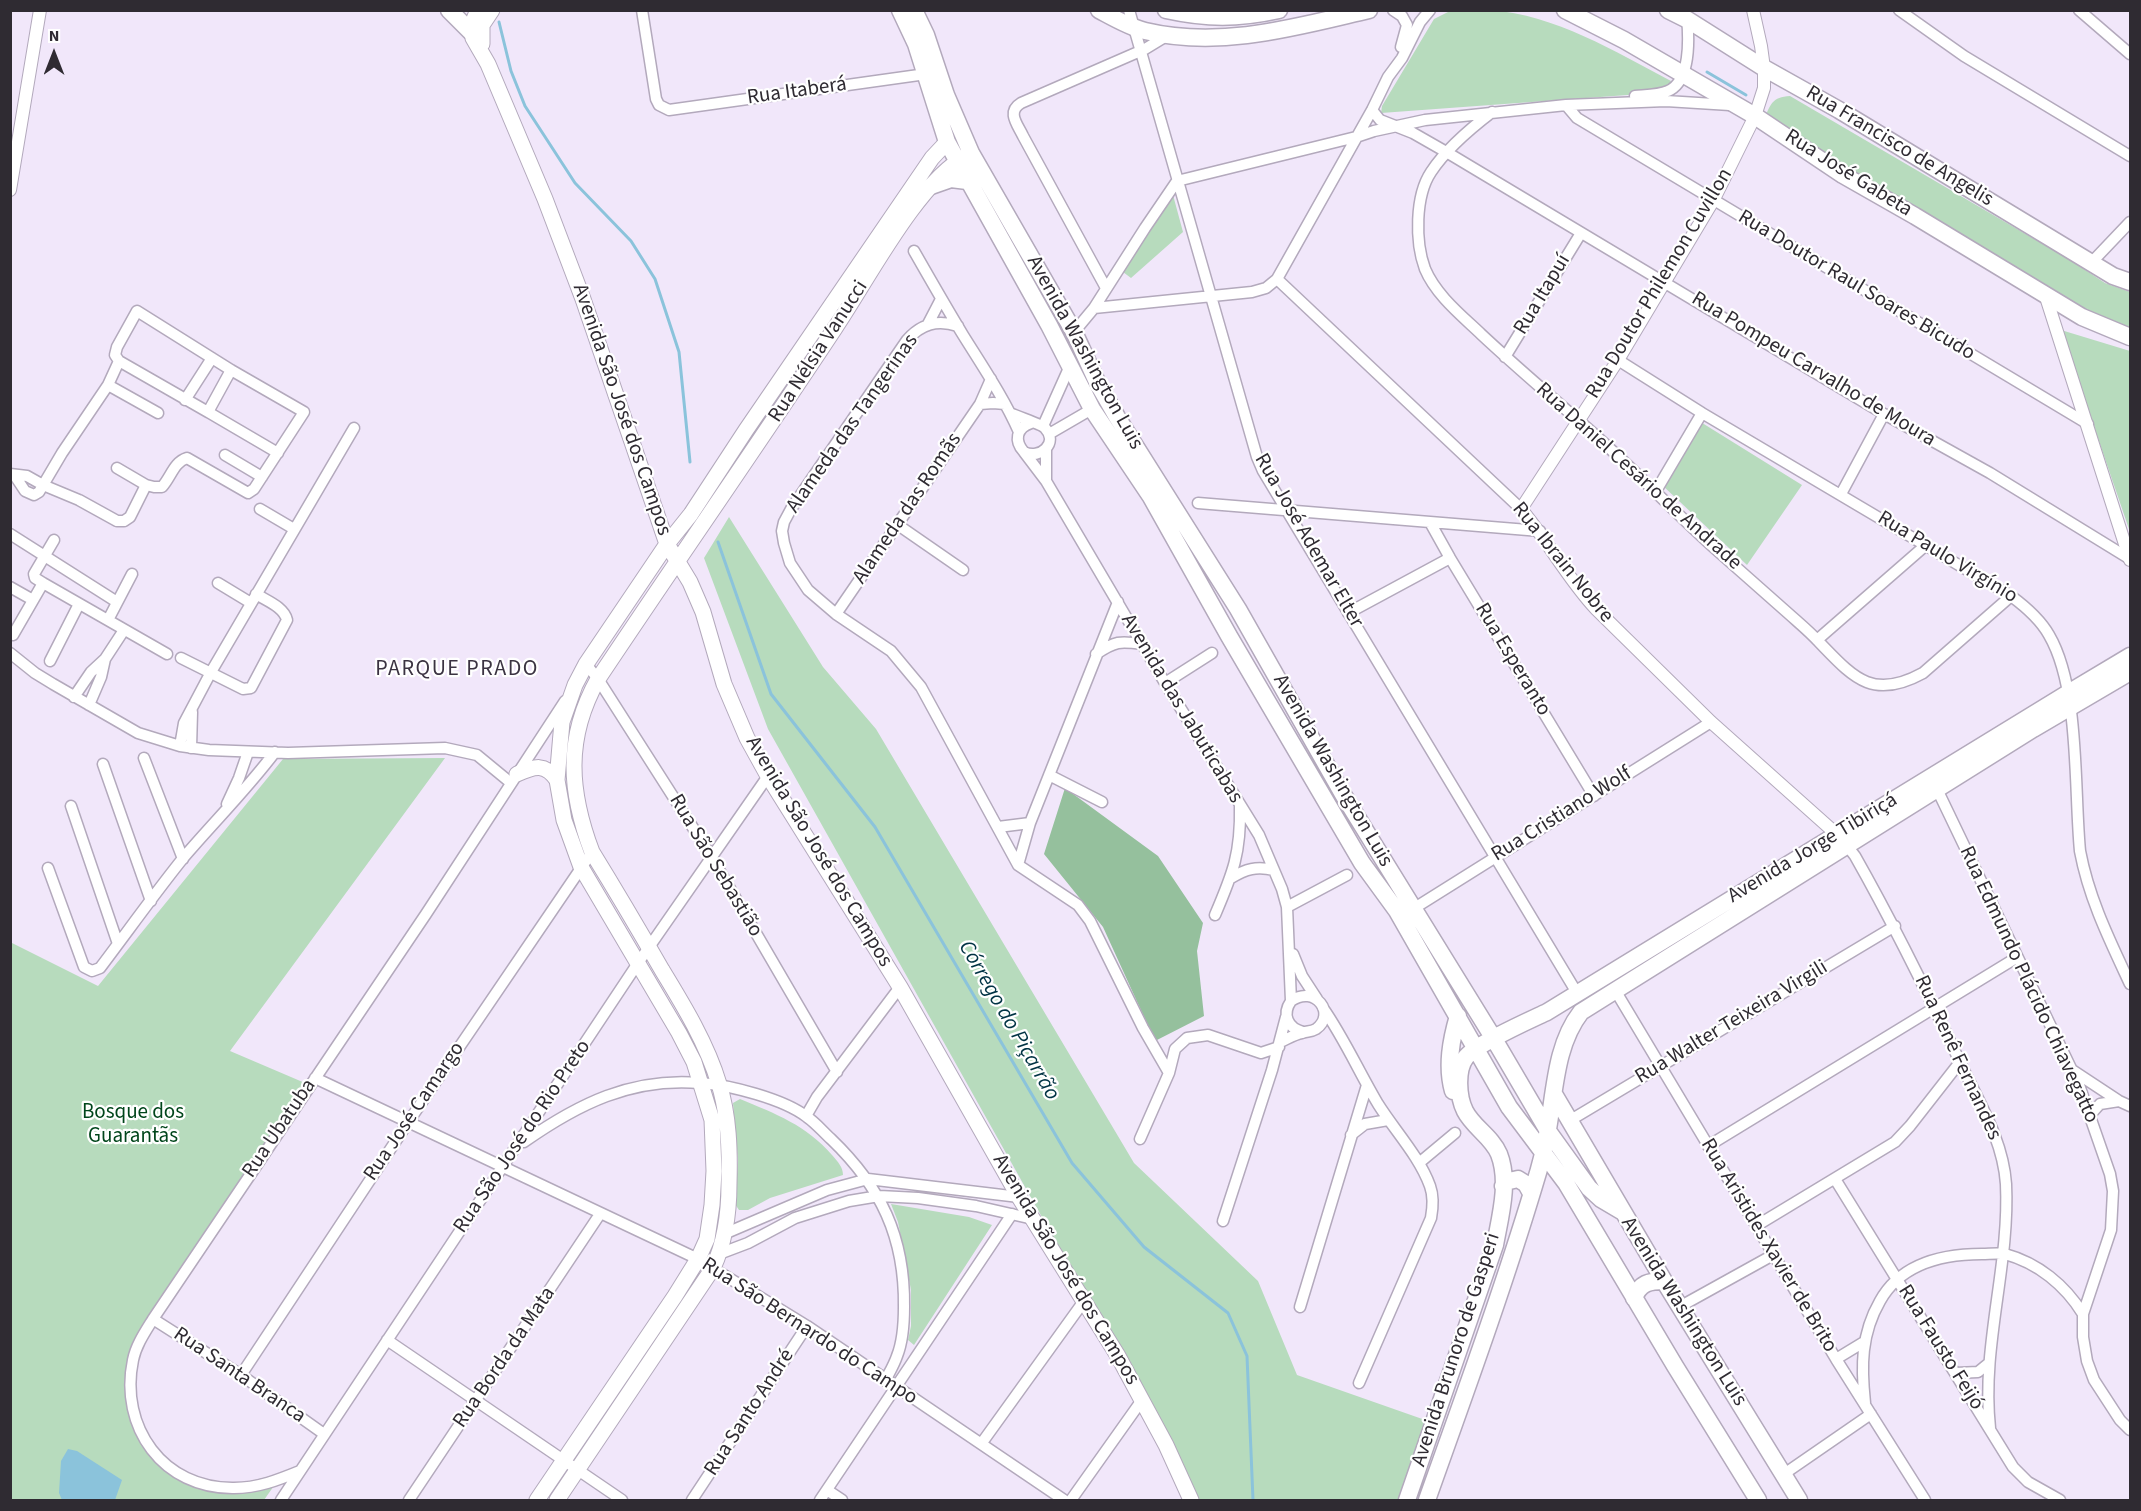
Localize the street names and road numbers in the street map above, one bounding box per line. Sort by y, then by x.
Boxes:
street label: Rua Itaberá [746,73,848,111]
street label: Rua Francisco de Angelis [1801,81,1997,213]
street label: Rua José Gabeta [1780,125,1916,223]
street label: Rua Doutor Philemon Cuvillon [1581,164,1739,404]
street label: Rua Doutor Raul Soares Bicudo [1733,205,1979,367]
street label: Rua Itapuí [1509,250,1577,340]
street label: Avenida Washington Luis [1020,252,1148,454]
street label: Rua Nélsia Vanucci [764,276,874,428]
street label: Avenida São José dos Campos [566,281,676,539]
street label: Rua Pompeu Carvalho de Moura [1686,287,1940,453]
street label: Alameda das Tangerinas [782,330,924,518]
street label: Rua Daniel Cesário de Andrade [1530,378,1746,576]
street label: Alameda das Romãs [848,429,968,589]
street label: Rua José Ademar Elter [1248,449,1368,633]
street label: Rua Ibrain Nobre [1506,498,1618,628]
street label: Rua Paulo Virgínio [1872,506,2022,610]
street label: Rua Esperanto [1468,599,1556,721]
street label: Avenida das Jabuticabas [1114,610,1248,808]
street label: Avenida Washington Luis [1267,670,1397,872]
street label: Avenida São José dos Campos [739,732,897,972]
street label: Rua Cristiano Wolf [1487,762,1637,868]
street label: Avenida Jorge Tibiriçá [1724,788,1902,910]
street label: Rua São Sebastião [663,790,767,942]
street label: Rua Edmundo Plácido Chiavegatto [1953,843,2103,1127]
street label: Rua Walter Teixeira Virgili [1631,956,1833,1090]
street label: Rua Renê Fernandes [1908,972,2006,1144]
street label: Rua São José do Rio Preto [449,1036,597,1238]
street label: Rua José Camargo [359,1038,471,1186]
street label: Rua Ubatuba [238,1075,322,1183]
street label: Rua Aristides Xavier de Brito [1694,1135,1842,1357]
street label: Avenida São José dos Campos [986,1150,1144,1390]
street label: Avenida Washington Luis [1615,1213,1751,1411]
street label: Avenida Brunoro de Gasperi [1407,1230,1507,1470]
street label: Rua São Bernardo do Campo [696,1253,922,1411]
street label: Rua Fausto Feijó [1891,1281,1989,1415]
street label: Rua Borda da Mata [449,1283,561,1433]
street label: Rua Santa Branca [168,1322,310,1430]
street label: Rua Santo André [700,1345,800,1481]

